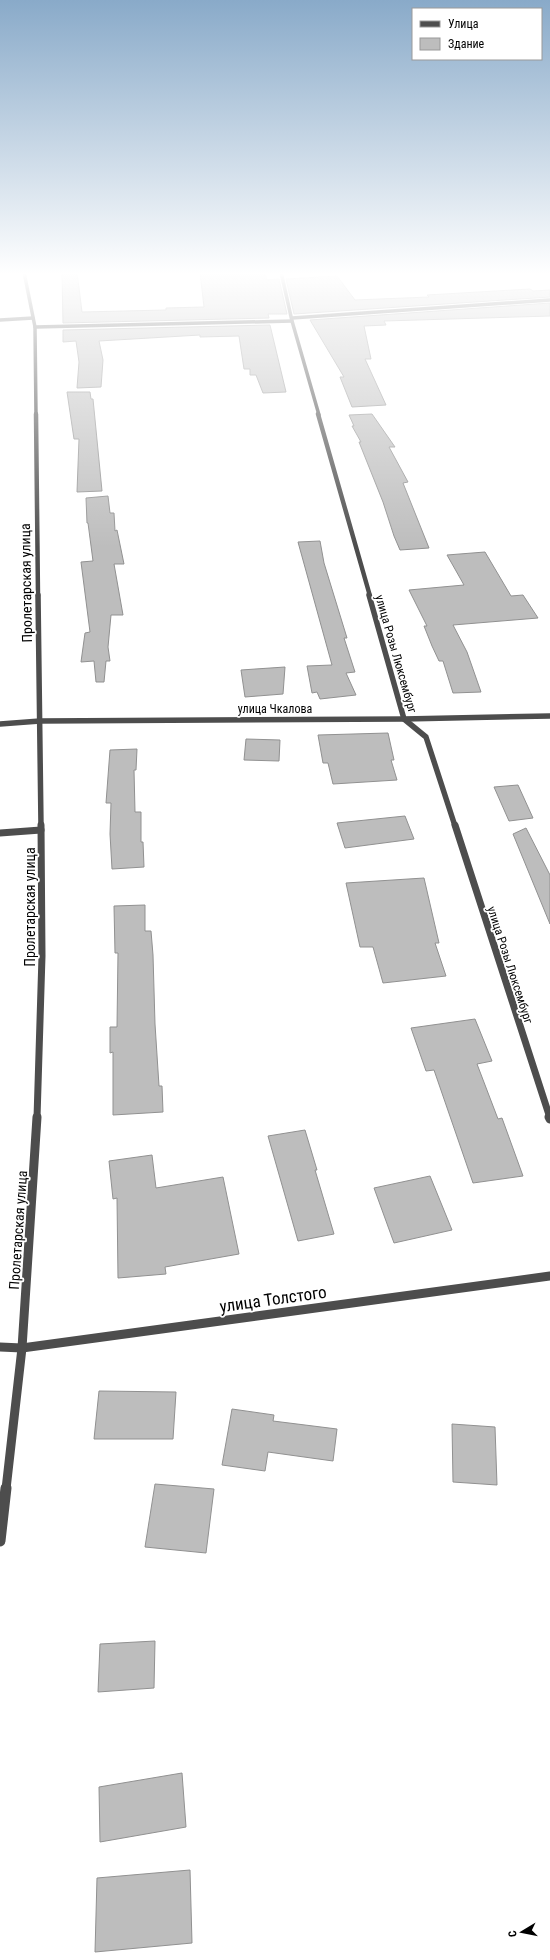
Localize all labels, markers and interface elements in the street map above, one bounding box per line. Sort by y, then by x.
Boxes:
legend [412,8,542,60]
text: Улица [448,17,479,31]
text: Здание [448,37,485,51]
street label: Пролетарская улица [17,523,35,643]
street label: улица Розы Люксембург [372,593,420,715]
street label: улица Чкалова [238,702,312,716]
street label: Пролетарская улица [22,847,38,967]
street label: улица Розы Люксембург [484,905,536,1026]
street label: Пролетарская улица [6,1170,30,1290]
street label: улица Толстого [218,1282,328,1316]
north arrow [502,1912,542,1952]
text: С [506,1929,520,1938]

